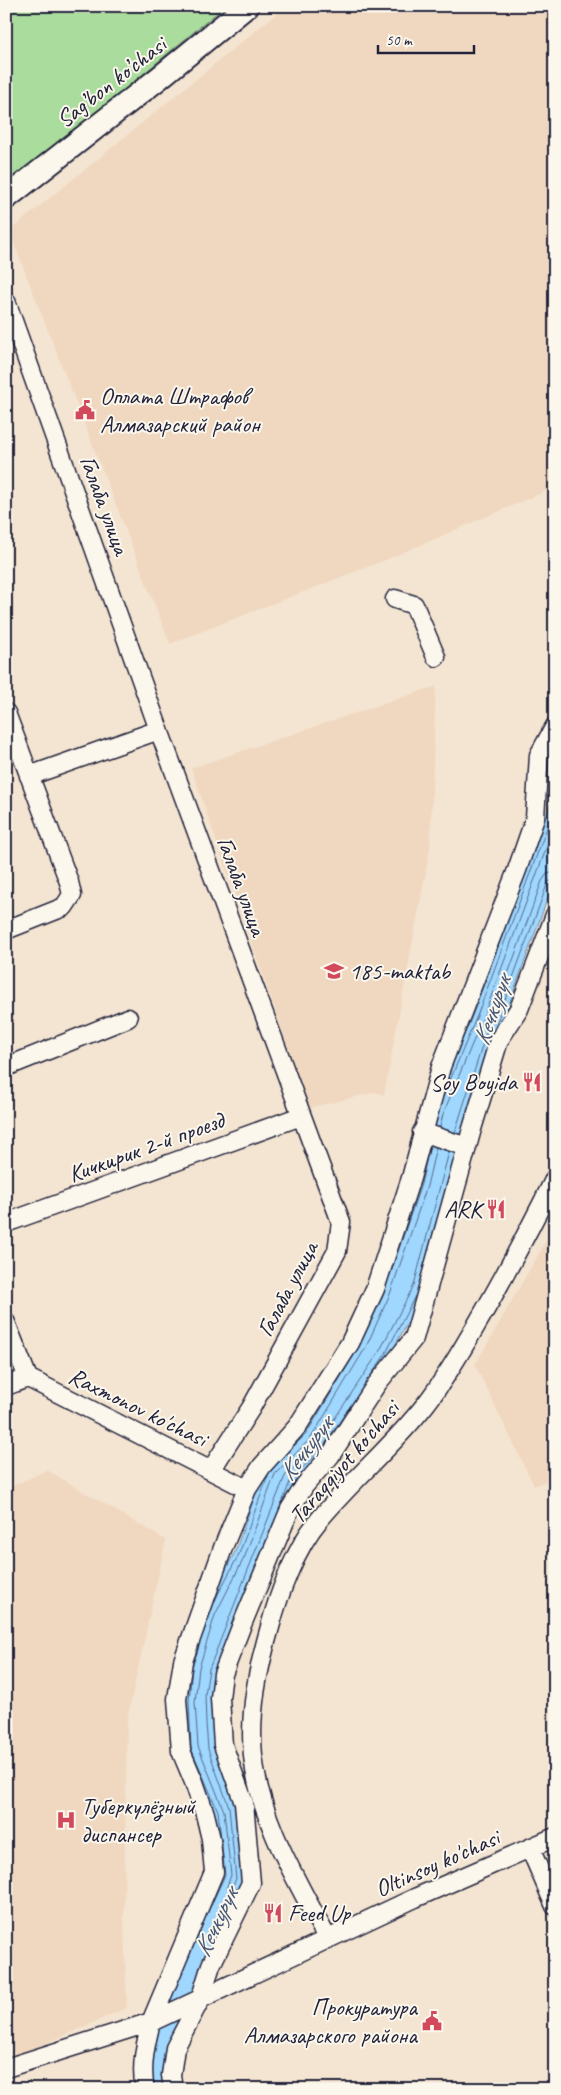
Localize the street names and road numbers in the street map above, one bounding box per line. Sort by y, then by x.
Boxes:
street label: Sag’bon ko’chasi [50,28,174,134]
street label: Галаба улица [73,451,138,561]
street label: Галаба улица [210,832,275,942]
street label: Кичкирик 2-й проезд [64,1104,230,1189]
street label: Галаба улица [250,1234,326,1342]
street label: Raxmonov ko'chasi [64,1361,214,1454]
street label: Taraqqiyot ko'chasi [282,1392,407,1530]
street label: Oltinsoy ko'chasi [370,1821,506,1904]

